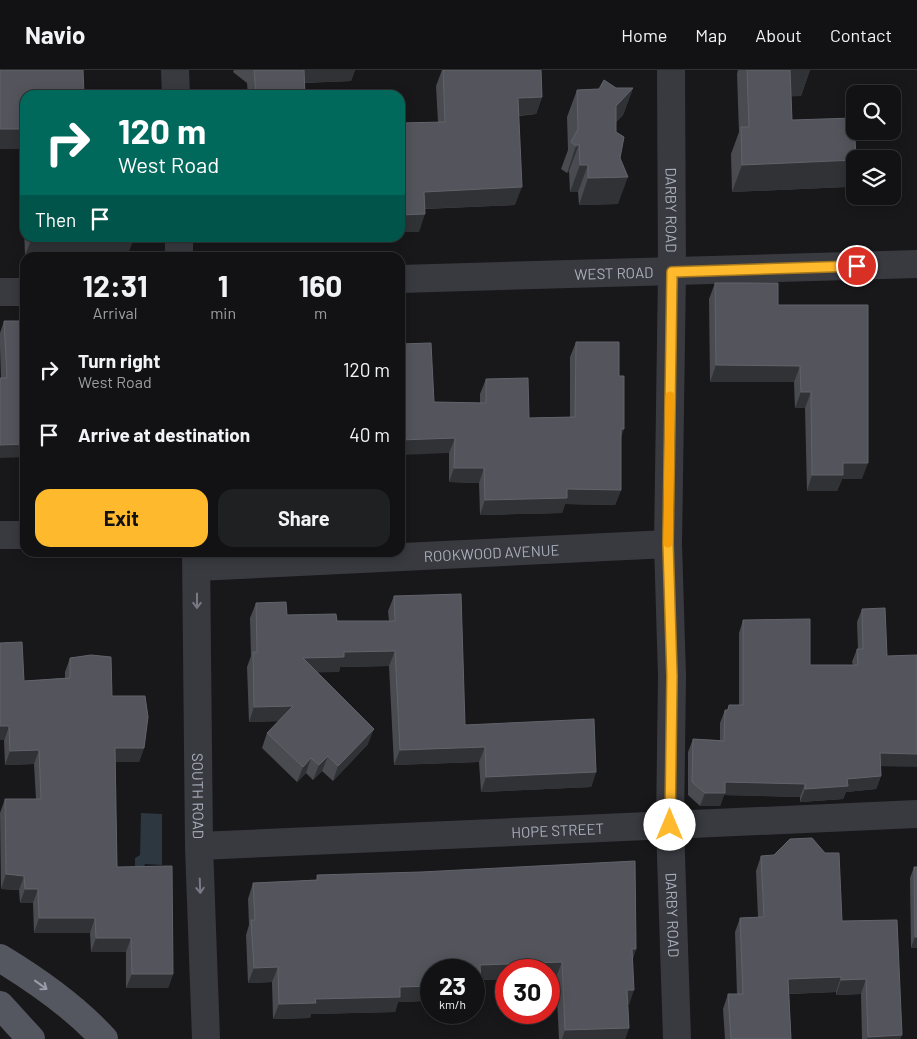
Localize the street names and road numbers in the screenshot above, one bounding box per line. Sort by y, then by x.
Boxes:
street label: DARBY ROAD [662,168,681,252]
street label: WEST ROAD [574,263,654,283]
street label: ROOKWOOD AVENUE [423,540,560,565]
street label: SOUTH ROAD [189,753,208,839]
street label: HOPE STREET [511,819,605,841]
street label: DARBY ROAD [663,872,683,958]

